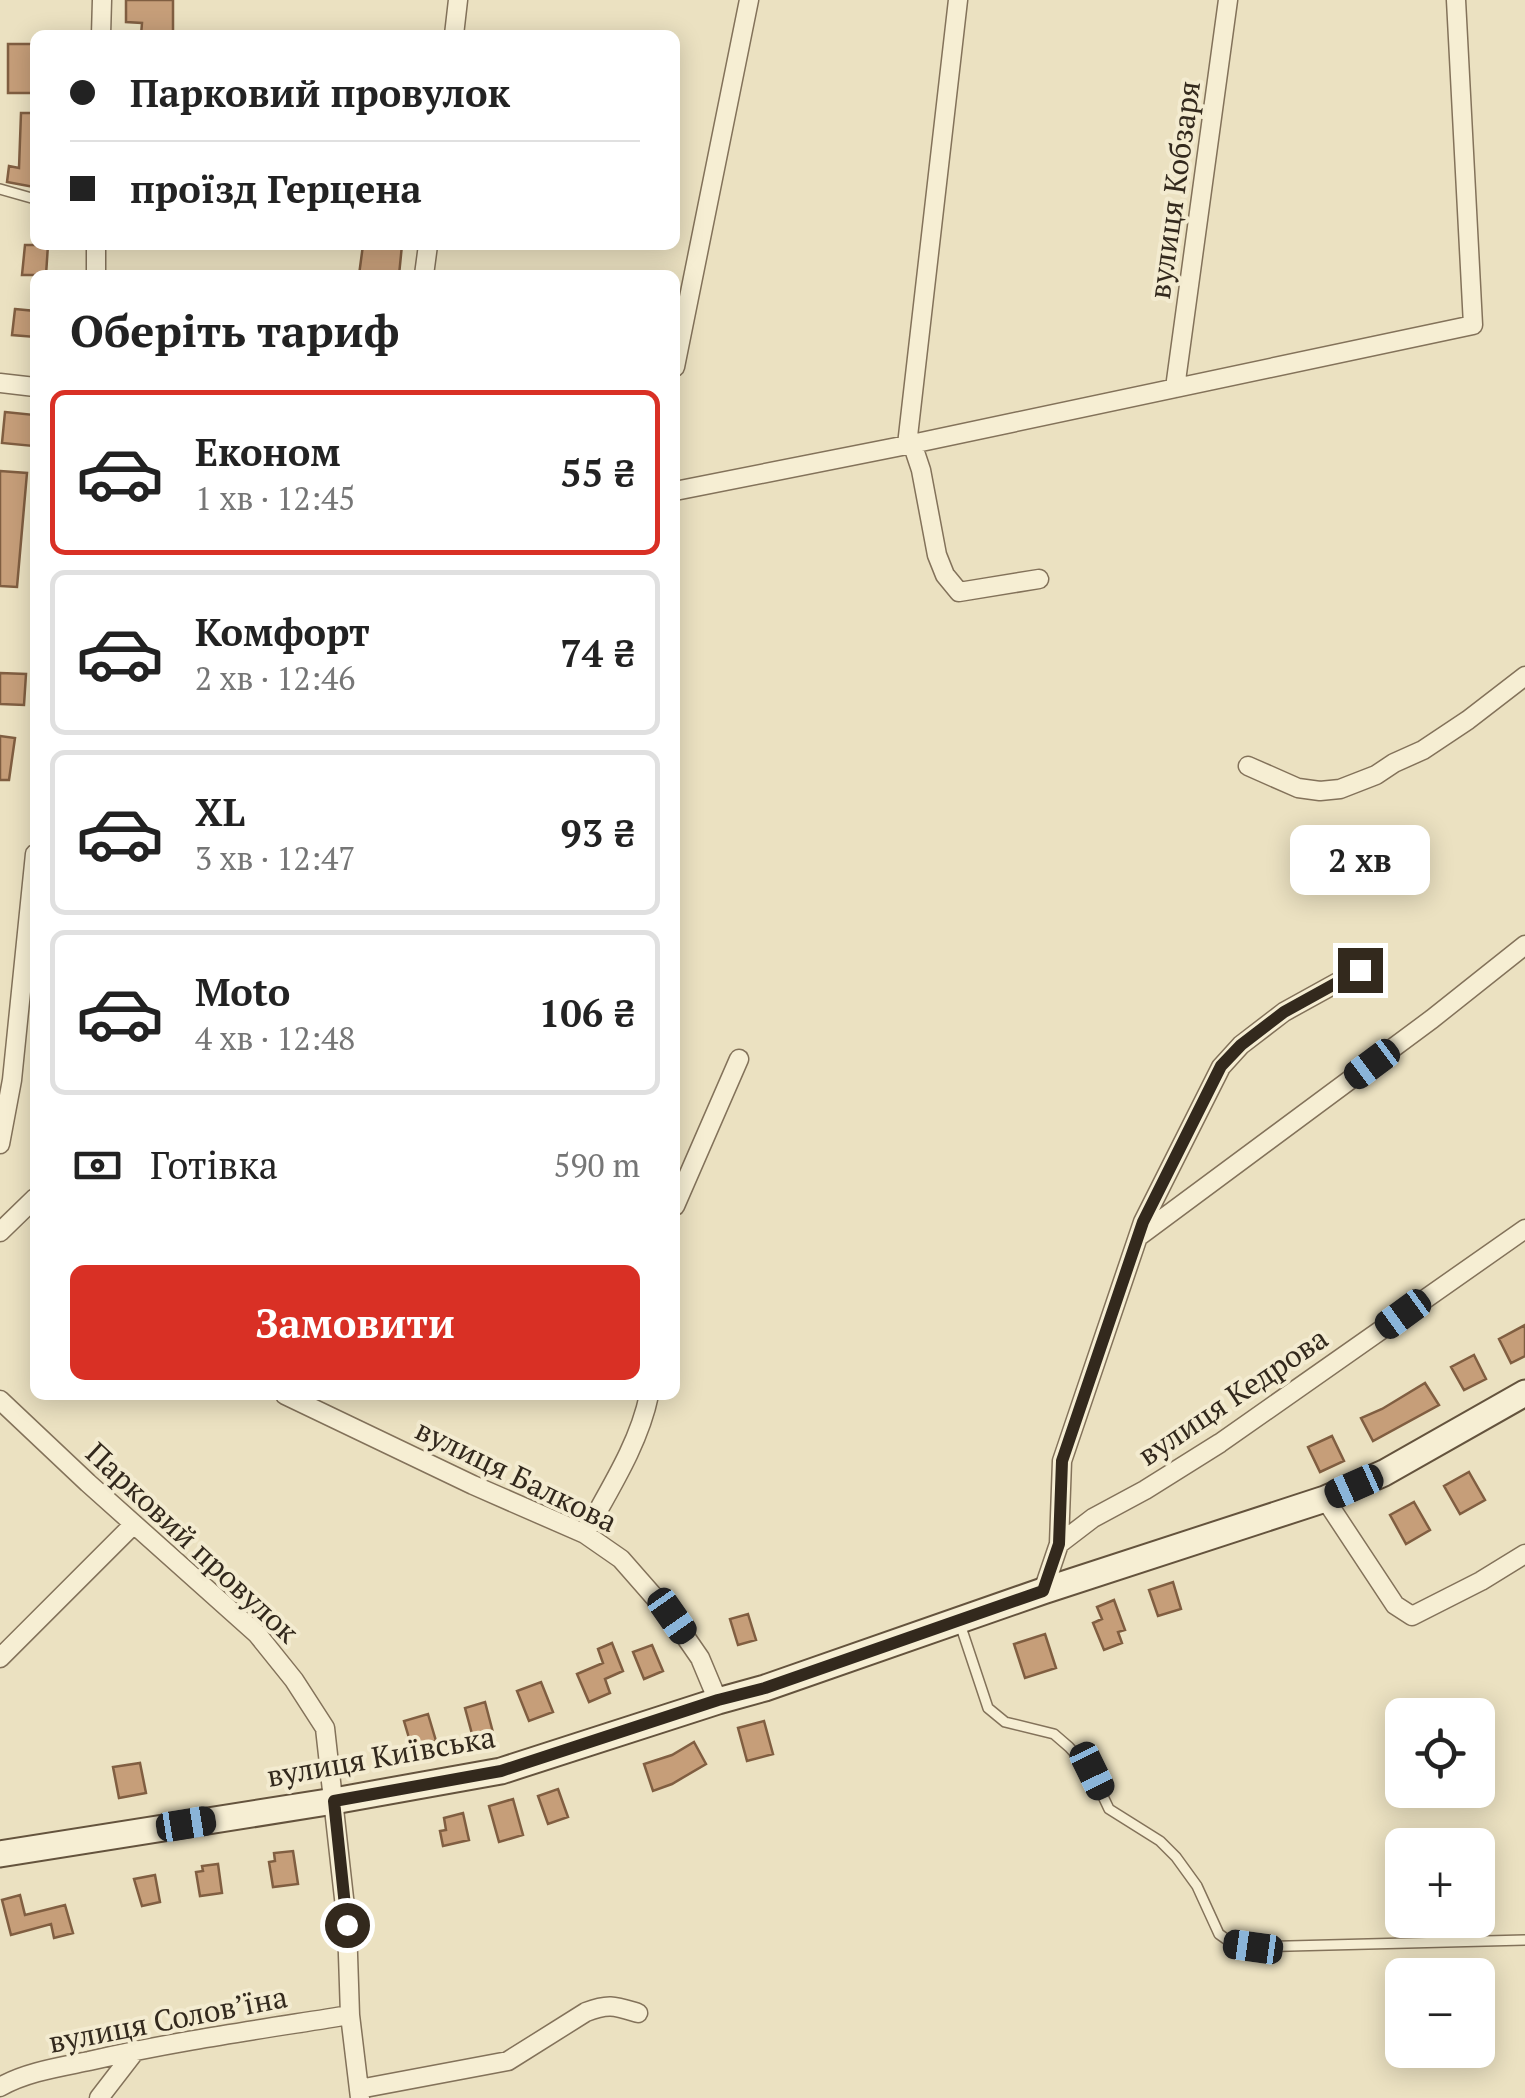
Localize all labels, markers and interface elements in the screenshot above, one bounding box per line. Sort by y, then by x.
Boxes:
text: Парковий провулок [130,68,510,118]
street label: вулиця Кобзаря [1139,78,1209,301]
text: проїзд Герцена [130,164,422,214]
text: Оберіть тариф [70,300,399,360]
text: Економ [195,427,341,477]
icon: car [75,428,165,518]
text: 55 ₴ [560,448,635,498]
text: 1 хв · 12:45 [195,477,355,519]
text: Комфорт [195,607,370,657]
icon: car [75,608,165,698]
text: 74 ₴ [560,628,635,678]
text: 2 хв · 12:46 [195,657,355,699]
text: XL [195,787,245,837]
icon: car [75,788,165,878]
text: 93 ₴ [560,808,635,858]
callout: 2 хв [1290,825,1430,895]
text: 3 хв · 12:47 [195,837,355,879]
text: 2 хв [1329,839,1391,881]
route end [1338,948,1383,993]
text: Moto [195,967,290,1017]
icon: car [75,968,165,1058]
text: 106 ₴ [539,988,635,1038]
text: 4 хв · 12:48 [195,1017,355,1059]
car [1339,1034,1405,1094]
icon: cash [70,1138,125,1193]
text: Готівка [150,1140,278,1190]
text: 590 m [553,1144,640,1186]
button: Замовити [70,1265,640,1380]
car [1370,1284,1436,1344]
street label: вулиця Кедрова [1130,1318,1335,1475]
street label: вулиця Балкова [409,1409,624,1541]
street label: Парковий провулок [78,1433,308,1652]
car [1320,1460,1388,1512]
car [643,1583,701,1649]
map controls [1385,1698,1495,2068]
button: locate [1385,1698,1495,1808]
street label: вулиця Київська [264,1716,498,1796]
car [1065,1737,1119,1805]
car [154,1804,218,1844]
button: + [1385,1828,1495,1938]
route start [325,1903,370,1948]
car [1221,1928,1285,1966]
button: − [1385,1958,1495,2068]
street label: вулиця Соловʼїна [45,1976,290,2062]

